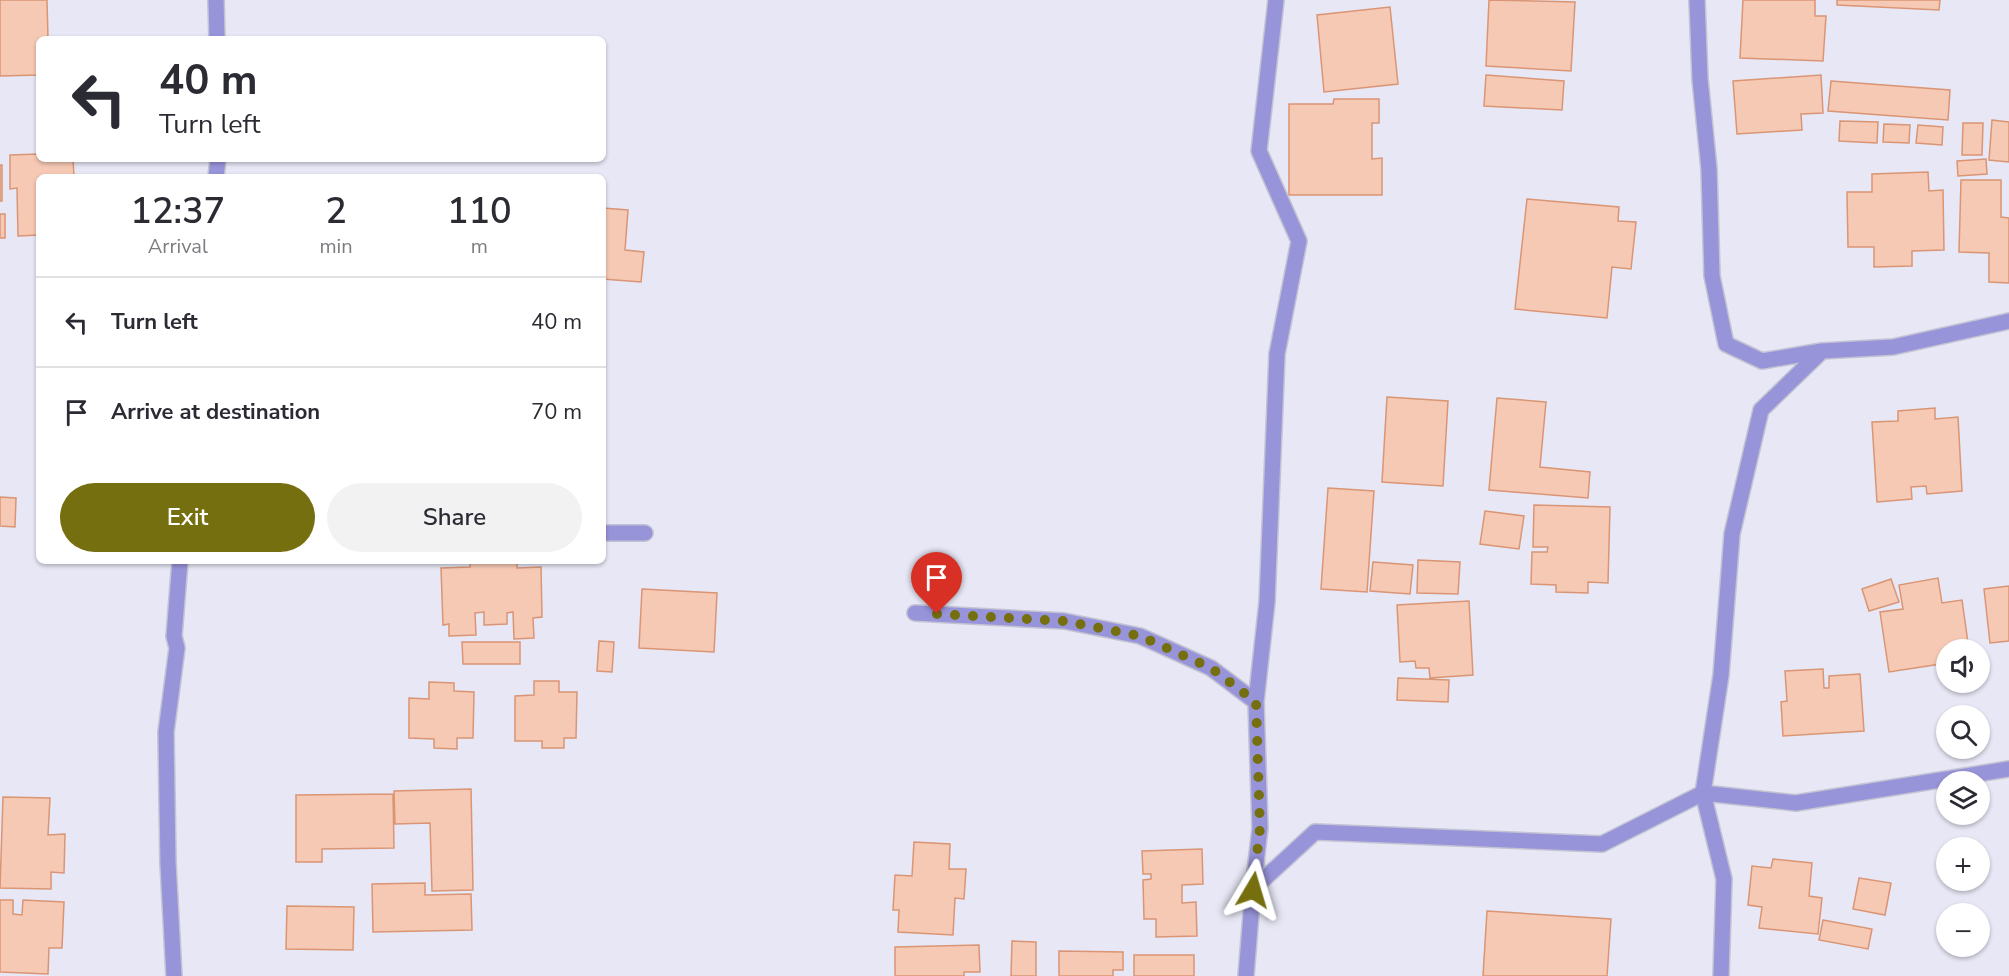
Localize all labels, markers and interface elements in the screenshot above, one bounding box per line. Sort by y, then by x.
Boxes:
text: 40 m [159,52,258,109]
icon: left [60,60,138,138]
text: Turn left [159,106,260,143]
text: 12:37 [130,187,225,236]
text: 2 [325,187,347,236]
text: 110 [447,187,512,236]
text: Arrival [148,233,208,260]
text: min [320,233,353,260]
text: m [471,233,488,260]
icon: left [60,306,93,339]
text: Turn left [111,307,198,337]
text: 40 m [531,307,582,337]
icon: arrive [60,396,93,429]
text: Arrive at destination [111,397,320,427]
text: 70 m [531,397,582,427]
button: Exit [60,483,315,552]
button: Share [327,483,582,552]
pin [911,552,962,614]
icon: arrive [920,561,953,594]
map controls [1936,639,1990,957]
button: sound [1936,639,1990,693]
button: search [1936,705,1990,759]
button: layers [1936,771,1990,825]
button: + [1936,837,1990,891]
position arrow [1221,858,1285,922]
button: − [1936,903,1990,957]

